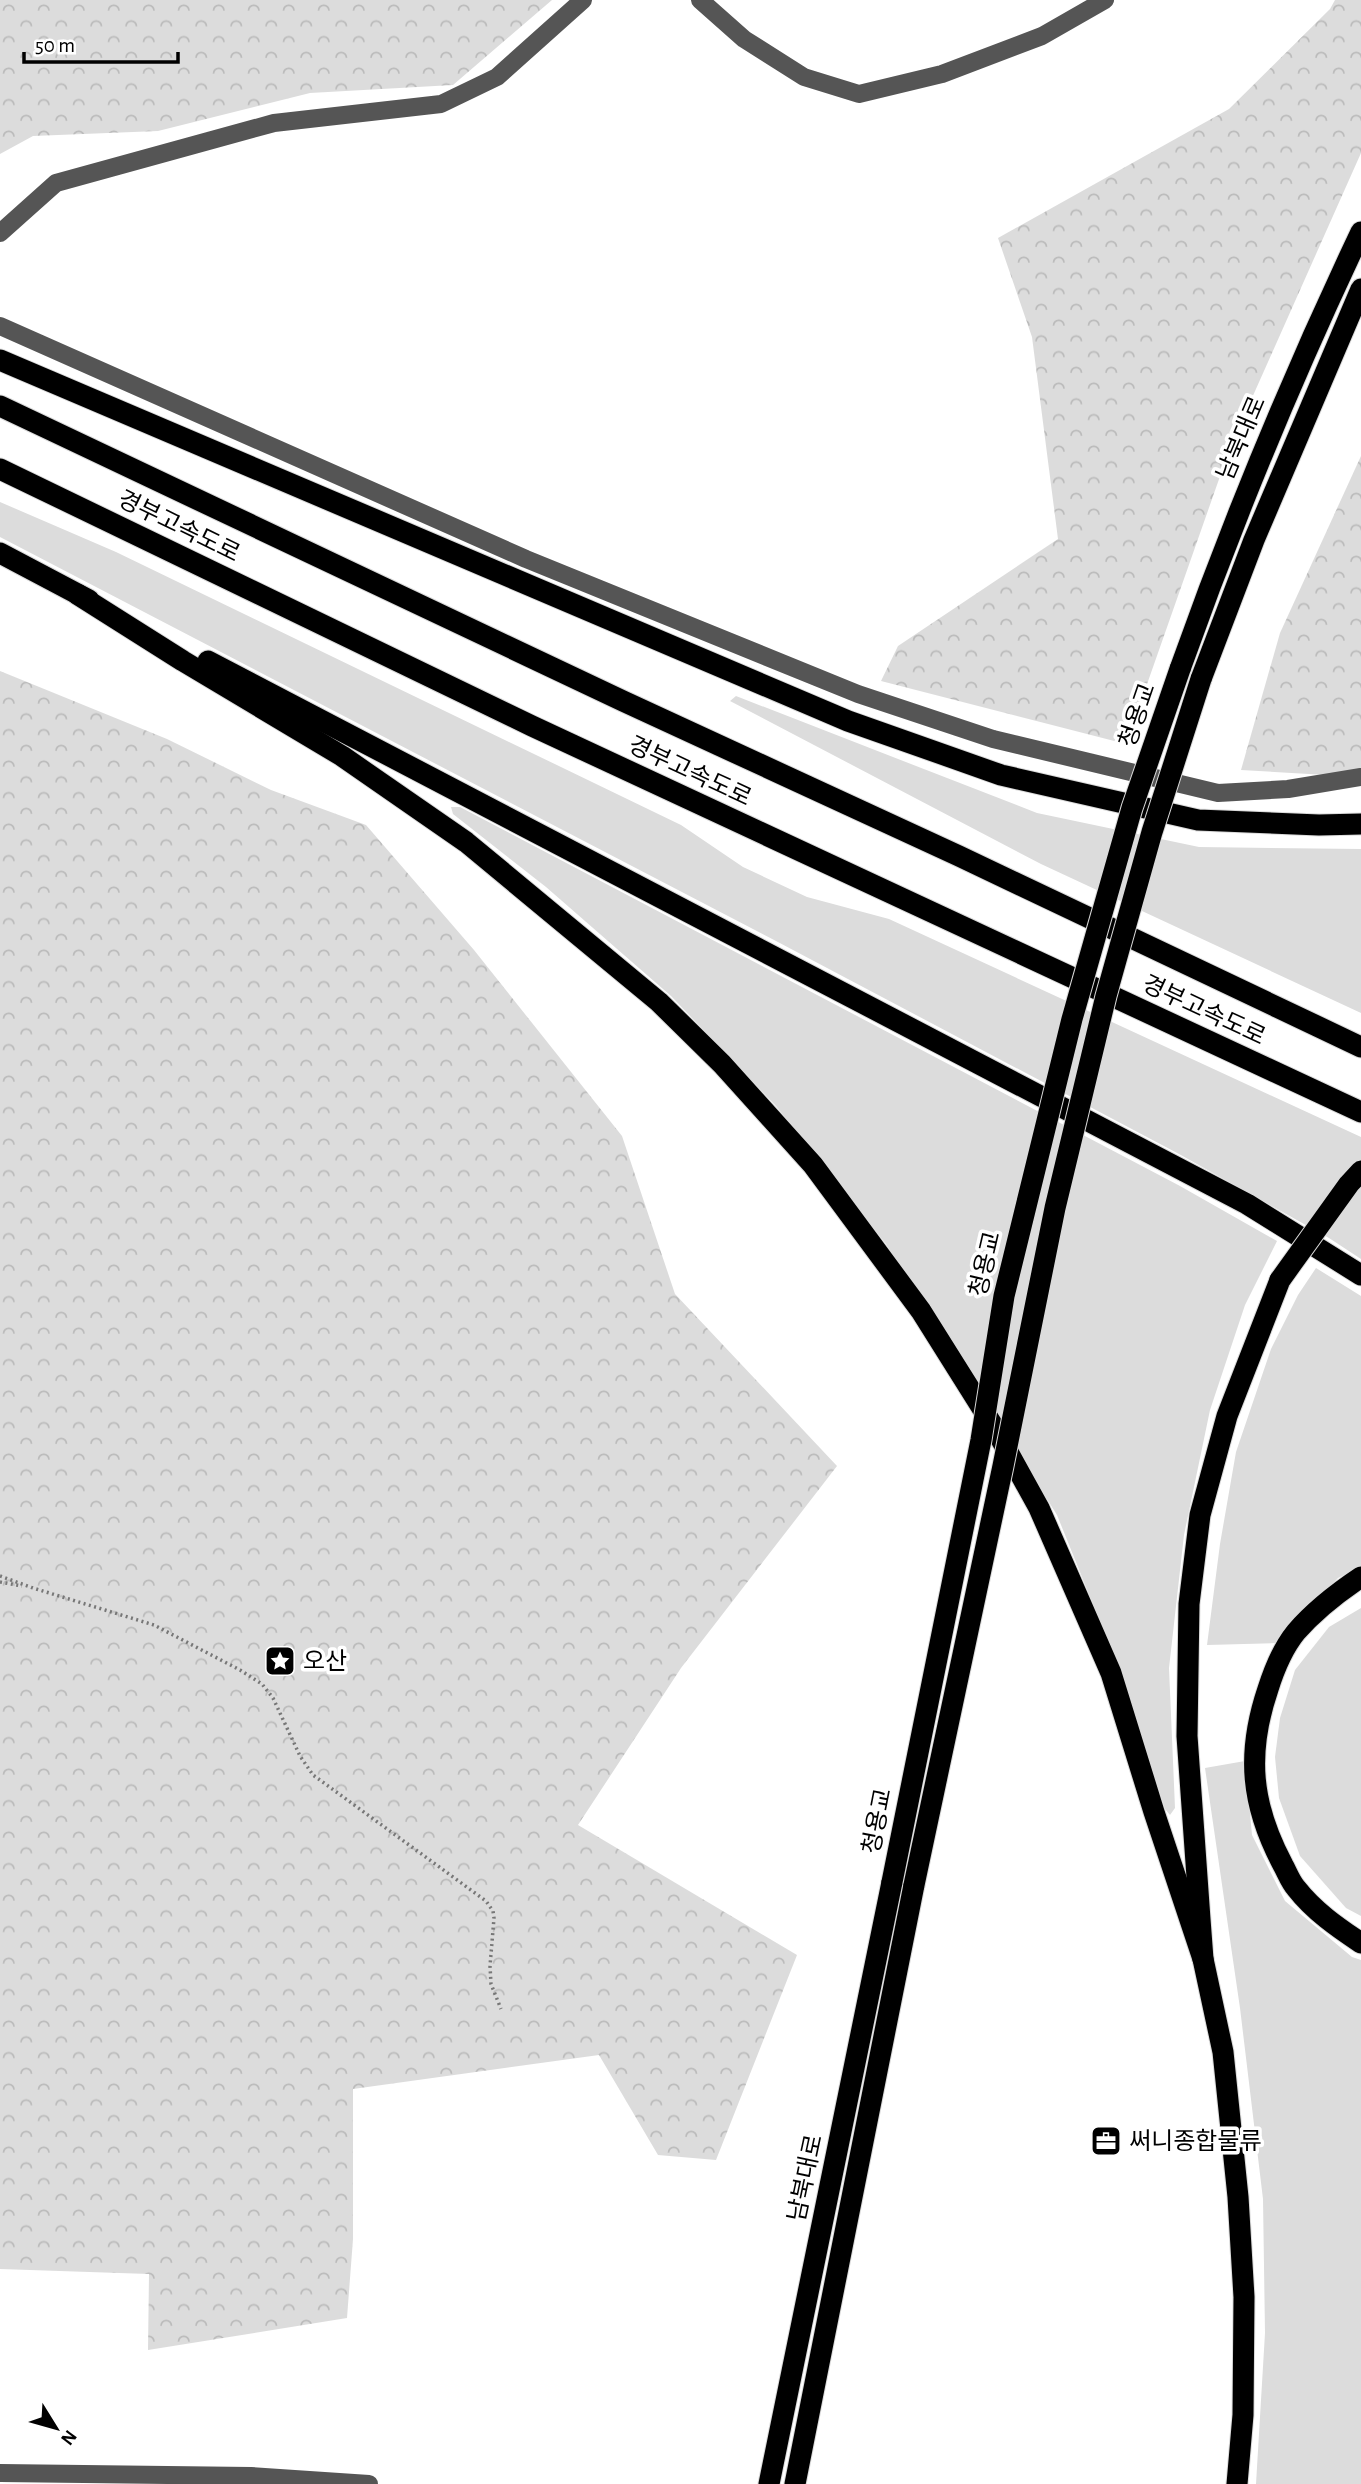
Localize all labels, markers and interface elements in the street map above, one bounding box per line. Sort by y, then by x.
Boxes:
scale bar [24,21,178,65]
text: 50 m [35,35,75,56]
street label: 남북대로 [1213,393,1270,484]
street label: 경부고속도로 [114,486,244,567]
street label: 청용교 [1115,680,1160,751]
street label: 경부고속도로 [624,732,755,811]
street label: 경부고속도로 [1138,971,1269,1050]
street label: 청용교 [966,1229,1005,1299]
place icon: 오산 [263,1644,297,1678]
place label: 오산 [303,1649,347,1674]
street label: 청용교 [859,1786,896,1856]
office icon: 써니종합물류 [1089,2124,1123,2158]
place label: 써니종합물류 [1129,2128,1261,2154]
street label: 남북대로 [784,2132,827,2224]
north arrow [21,2393,91,2463]
text: N [57,2426,80,2448]

